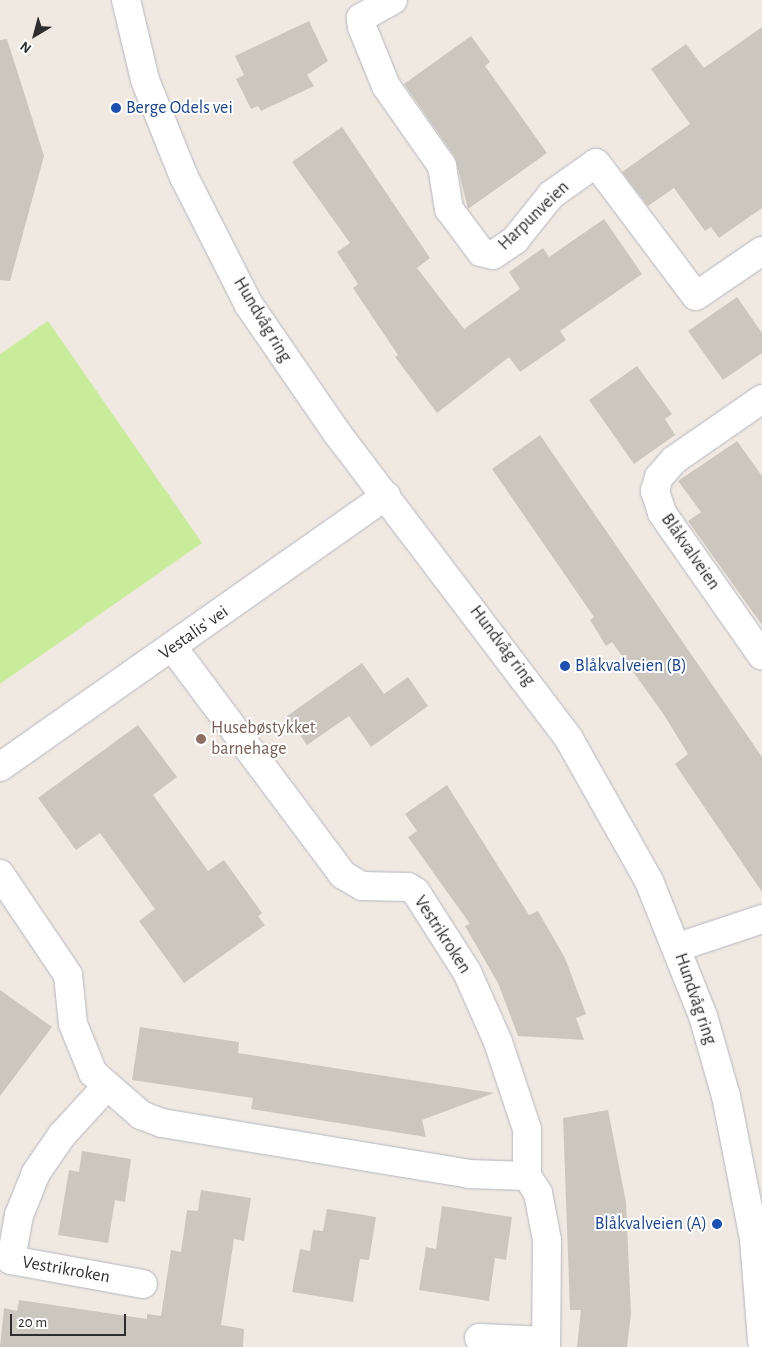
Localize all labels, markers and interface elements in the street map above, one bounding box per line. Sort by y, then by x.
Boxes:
north arrow [10,10,60,60]
text: N [18,38,34,56]
place label: Berge Odels vei [126,97,233,119]
marker: Berge Odels vei [110,102,122,114]
street label: Harpunveien [494,177,574,255]
street label: Hundvåg ring [228,274,296,366]
street label: Blåkvalveien [656,510,724,594]
street label: Vestalis' vei [155,601,233,665]
street label: Hundvåg ring [465,601,539,691]
place label: Blåkvalveien (B) [575,655,687,677]
marker: Blåkvalveien (B) [559,660,571,672]
place label: Husebøstykket barnehage [211,718,316,761]
marker: Husebøstykket barnehage [195,733,207,745]
street label: Vestrikroken [409,892,475,978]
street label: Hundvåg ring [669,950,721,1048]
place label: Blåkvalveien (A) [595,1213,707,1235]
marker: Blåkvalveien (A) [711,1218,723,1230]
street label: Vestrikroken [21,1252,111,1288]
scale bar [12,1304,129,1336]
text: 20 m [18,1315,47,1330]

